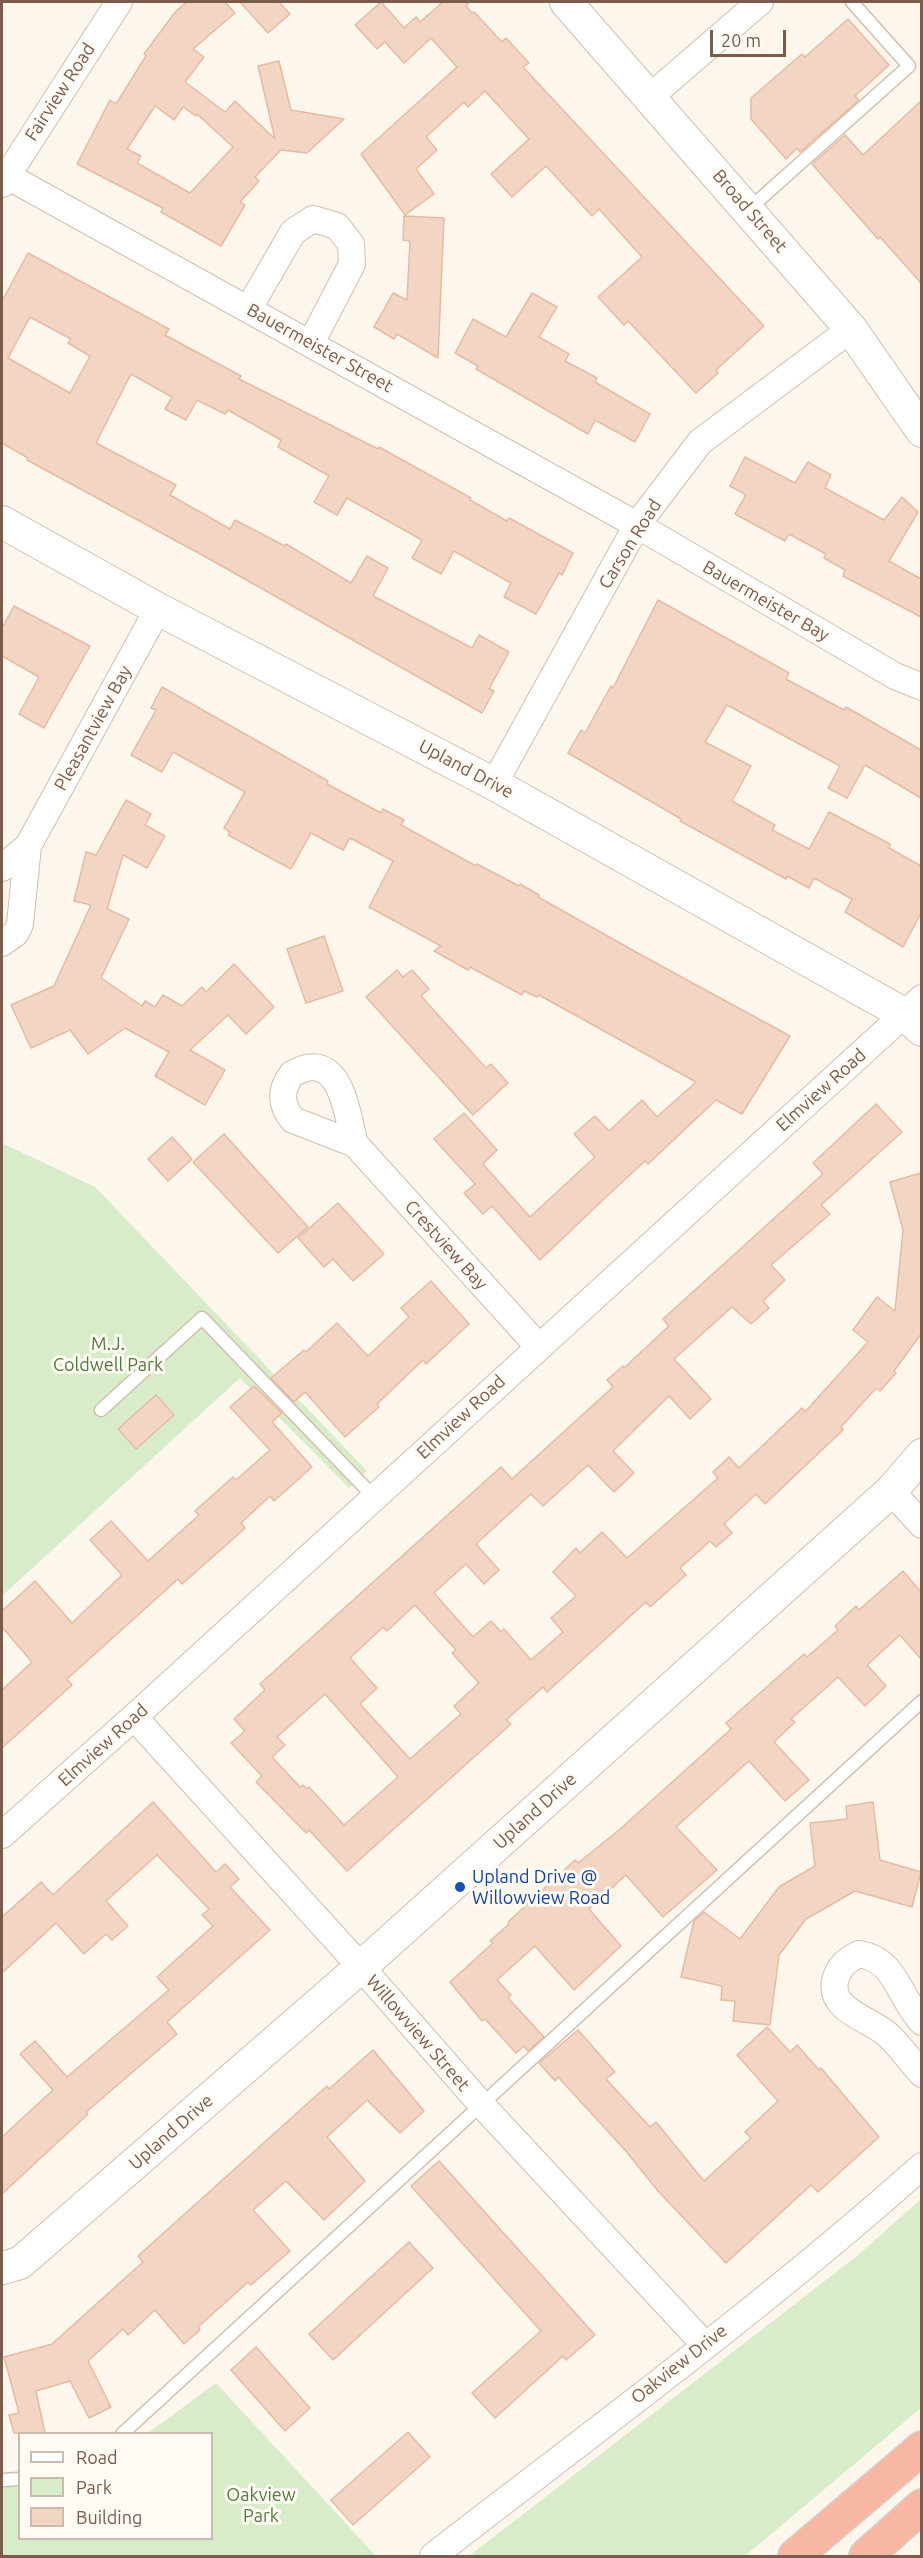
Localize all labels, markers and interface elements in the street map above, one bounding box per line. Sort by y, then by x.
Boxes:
scale bar [713,18,790,56]
text: 20 m [721,30,761,50]
street label: Fairview Road [20,39,100,145]
street label: Broad Street [708,165,792,257]
street label: Bauermeister Street [243,299,397,397]
street label: Carson Road [594,495,666,593]
street label: Bauermeister Bay [699,556,833,646]
street label: Pleasantview Bay [50,662,136,794]
street label: Upland Drive [415,735,517,803]
street label: Elmview Road [772,1044,870,1136]
street label: Crestview Bay [400,1196,492,1294]
park label: M.J. Coldwell Park [53,1333,163,1376]
street label: Elmview Road [412,1371,510,1463]
street label: Elmview Road [54,1699,152,1791]
street label: Upland Drive [489,1768,581,1854]
place label: Upland Drive @ Willowview Road [472,1866,610,1908]
marker: Upland Drive @ Willowview Road [453,1880,467,1894]
street label: Willowview Street [362,1970,474,2096]
street label: Upland Drive [125,2090,217,2174]
street label: Oakview Drive [627,2320,731,2408]
legend [18,2432,213,2540]
text: Road [76,2447,118,2467]
text: Park [76,2477,112,2497]
park label: Oakview Park [226,2484,296,2526]
text: Building [76,2507,142,2527]

